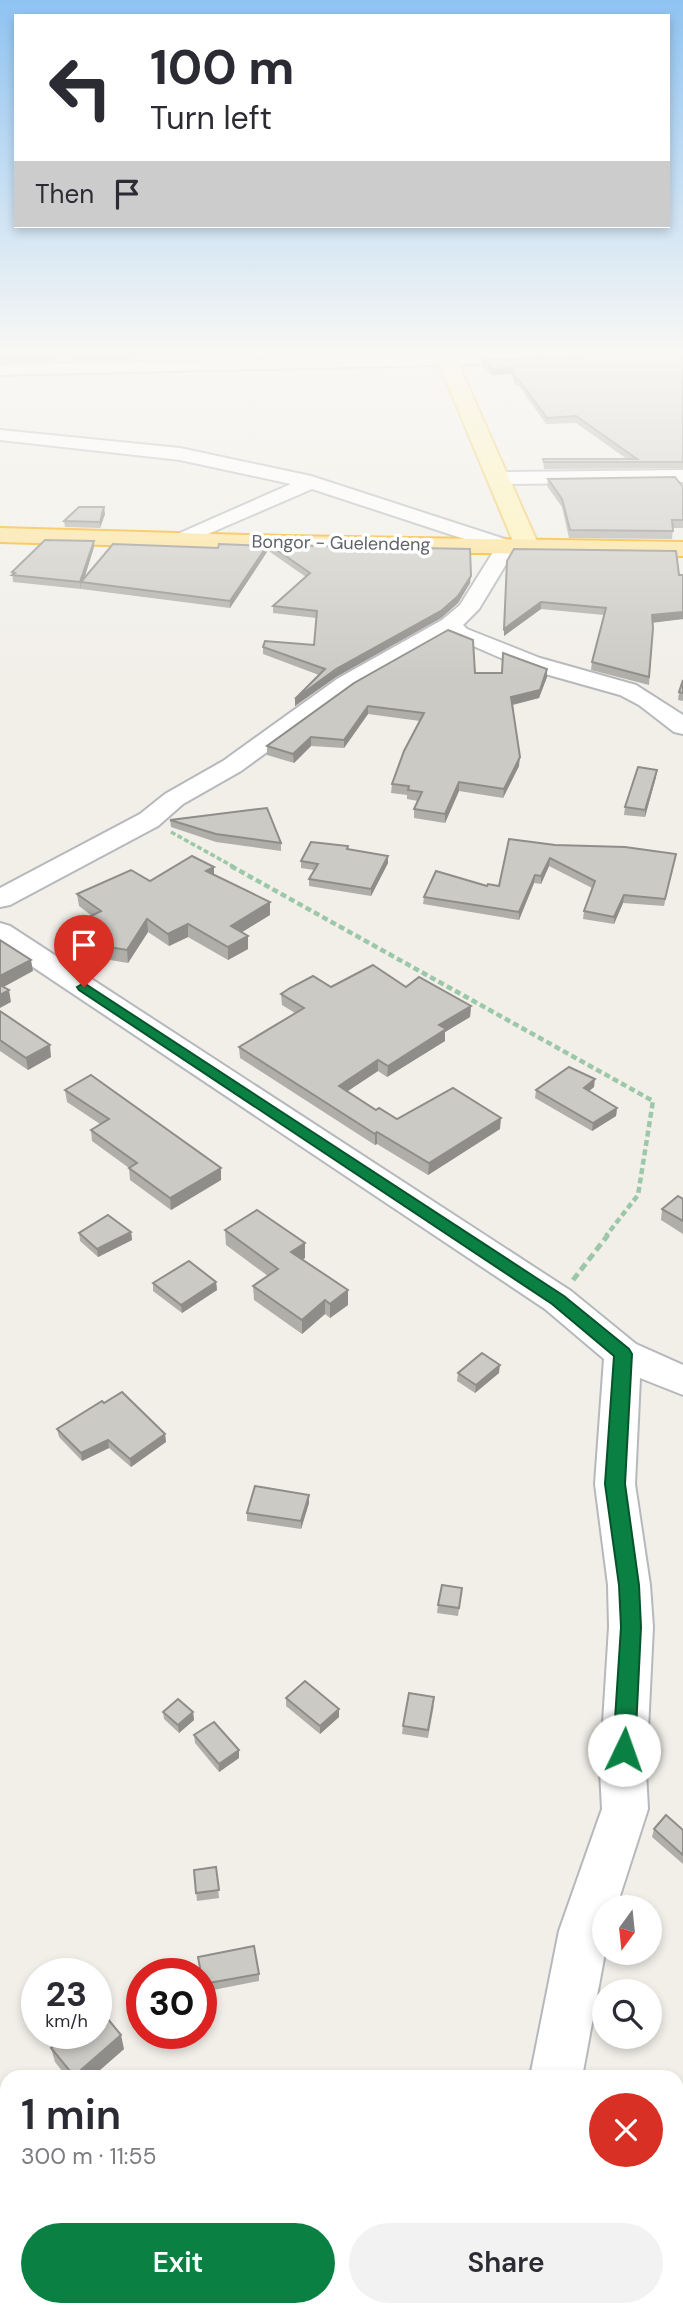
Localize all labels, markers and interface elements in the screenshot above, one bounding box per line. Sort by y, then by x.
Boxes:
text: 100 m [150,35,294,99]
icon: left [35,42,126,133]
text: Turn left [150,97,272,139]
icon: arrive [108,175,146,213]
text: Then [35,177,94,211]
street label: Bongor - Guelendeng [251,529,431,557]
pin [54,915,114,987]
icon: arrive [65,926,103,964]
position arrow [587,1713,661,1787]
north arrow [592,1895,662,1965]
map controls [592,1895,662,2049]
speed limit sign: 30 [126,1958,217,2049]
text: 23 [46,1971,87,2017]
button: search [592,1979,662,2049]
text: km/h [45,2009,88,2033]
text: 1 min [21,2087,121,2142]
button: close [589,2093,663,2167]
text: 300 m · 11:55 [21,2141,157,2171]
button: Exit [21,2223,335,2303]
button: Share [349,2223,663,2303]

